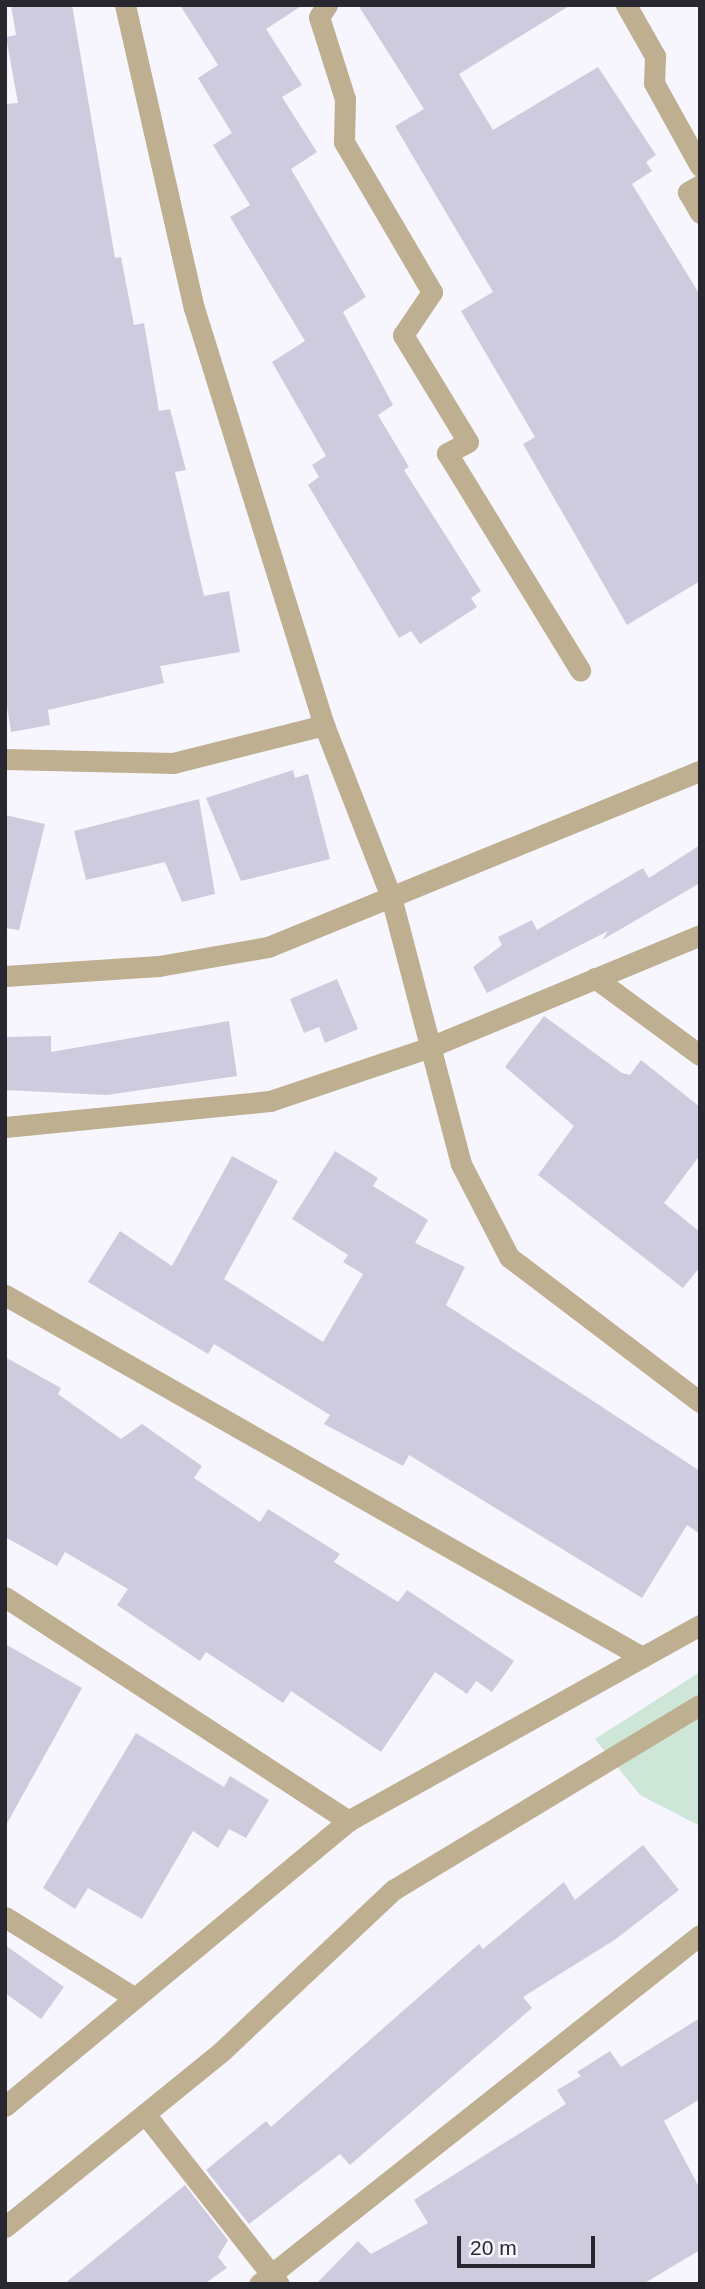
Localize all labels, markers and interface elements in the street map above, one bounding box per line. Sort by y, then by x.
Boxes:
scale bar [460,2222,598,2266]
text: 20 m [470,2236,517,2259]

